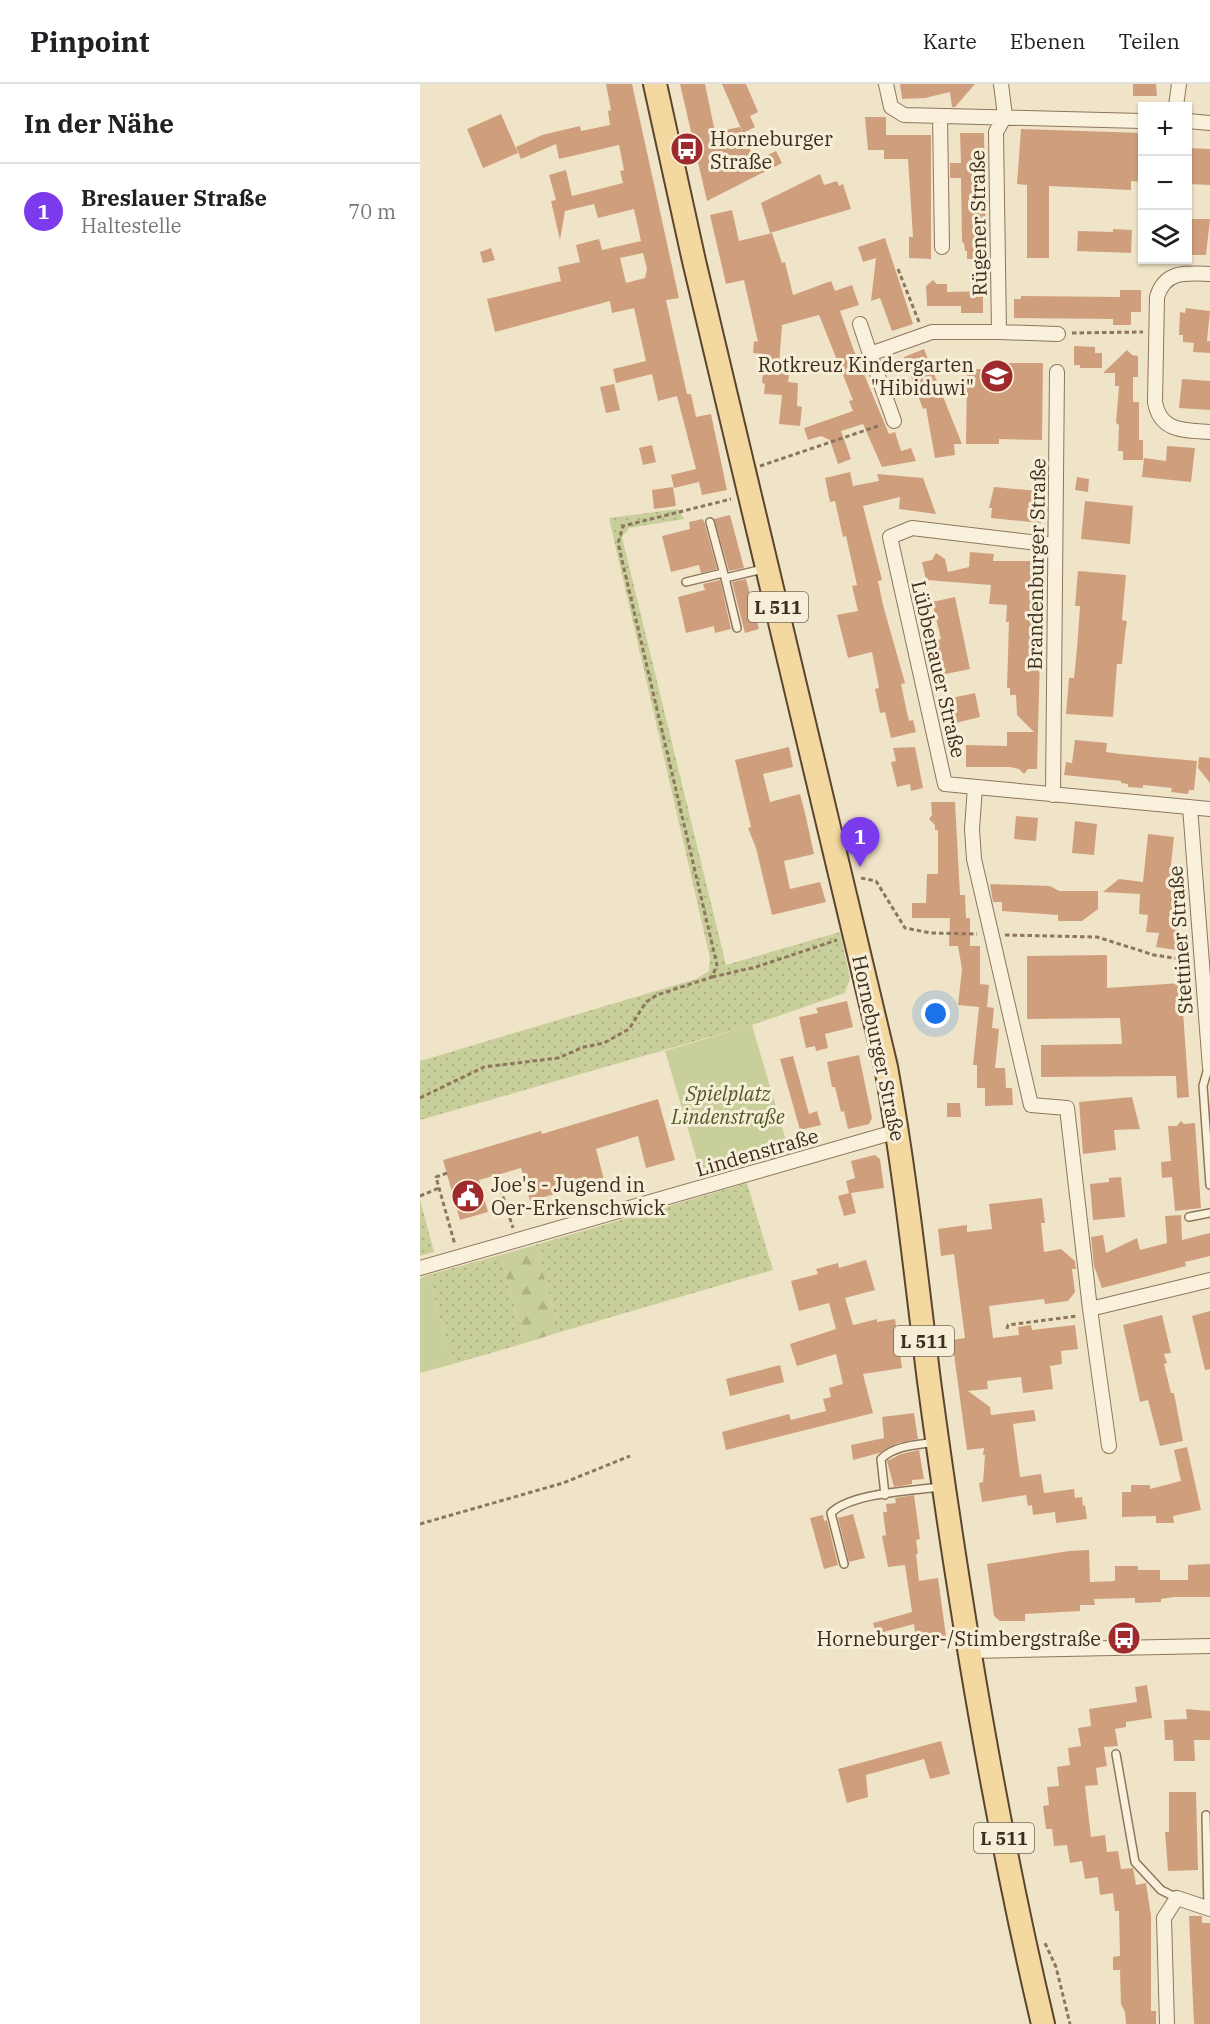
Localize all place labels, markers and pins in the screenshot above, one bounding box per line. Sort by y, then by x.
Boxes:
place label: Horneburger Straße [710,125,833,175]
bus stop icon: Horneburger Straße [669,131,705,167]
place label: Rotkreuz Kindergarten "Hibiduwi" [758,351,974,401]
school or university icon: Rotkreuz Kindergarten "Hibiduwi" [979,358,1015,394]
pin: 1 [840,818,880,867]
place label: Joe's - Jugend in Oer-Erkenschwick [491,1171,666,1221]
public building icon: Joe's - Jugend in Oer-Erkenschwick [450,1178,486,1214]
bus stop icon: Horneburger-/Stimbergstraße [1106,1620,1142,1656]
place label: Horneburger-/Stimbergstraße [817,1625,1101,1652]

